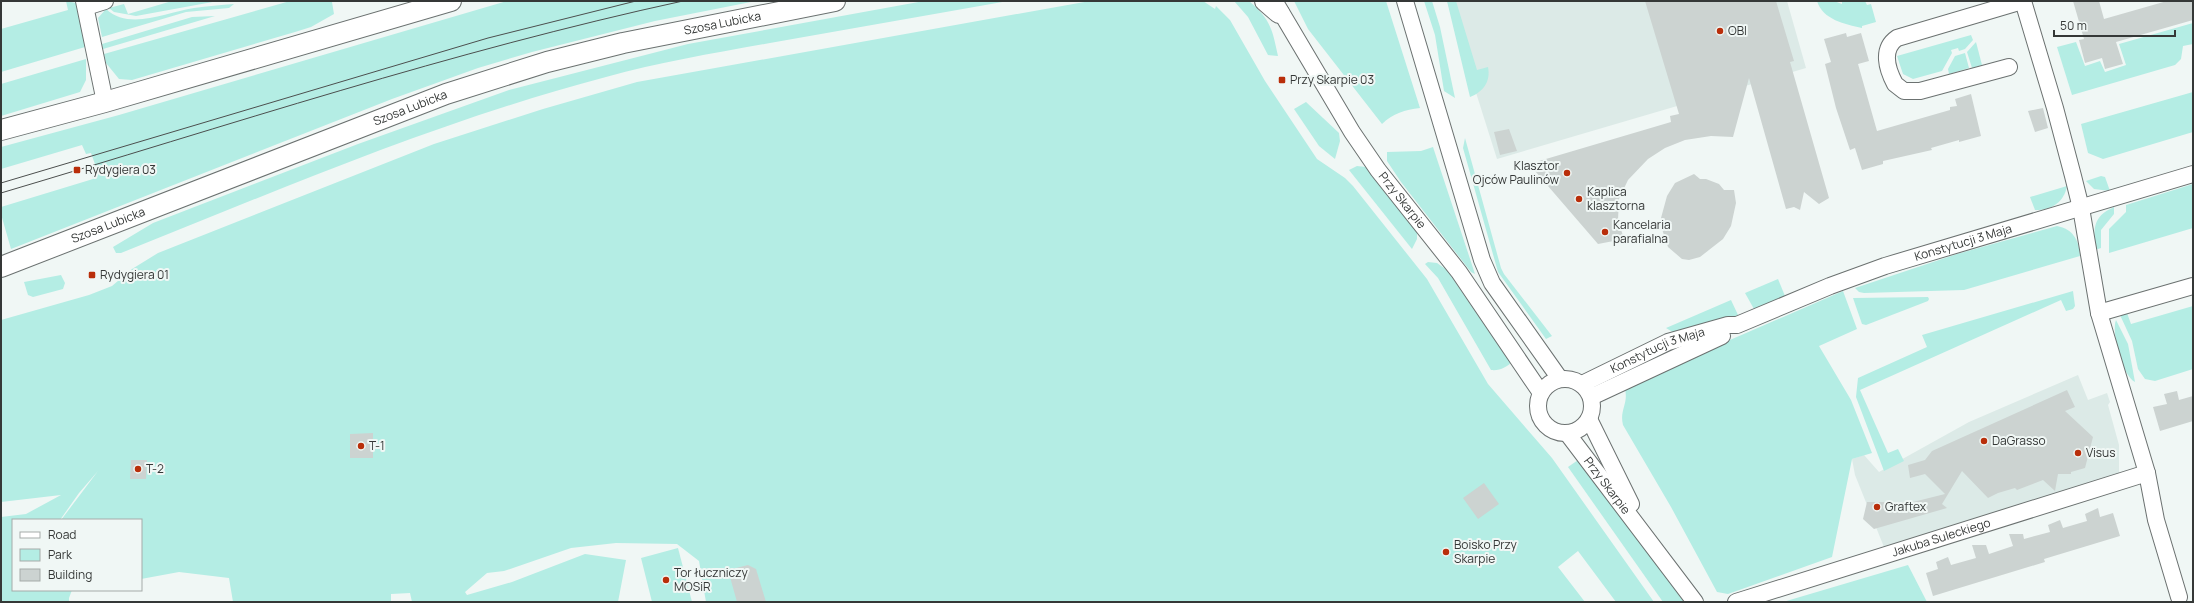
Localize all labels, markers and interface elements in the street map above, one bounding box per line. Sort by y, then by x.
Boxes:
street label: Szosa Lubicka [682,7,762,39]
scale bar [2054,12,2175,38]
text: 50 m [2060,17,2087,34]
place label: OBI [1728,22,1747,39]
marker: OBI [1715,26,1725,36]
place label: Przy Skarpie 03 [1290,71,1374,88]
marker: Przy Skarpie 03 [1277,75,1287,85]
street label: Szosa Lubicka [370,85,450,130]
place label: Klasztor Ojców Paulinów [1473,157,1560,188]
place label: Rydygiera 03 [85,161,156,178]
marker: Rydygiera 03 [72,165,82,175]
street label: Przy Skarpie [1375,168,1430,232]
marker: Klasztor Ojców Paulinów [1562,168,1572,178]
place label: Kaplica klasztorna [1587,183,1645,214]
marker: Kaplica klasztorna [1574,194,1584,204]
street label: Szosa Lubicka [68,203,148,247]
place label: Kancelaria parafialna [1613,216,1671,247]
street label: Konstytucji 3 Maja [1912,220,2014,265]
marker: Kancelaria parafialna [1600,227,1610,237]
place label: Rydygiera 01 [100,266,169,283]
marker: Rydygiera 01 [87,270,97,280]
street label: Konstytucji 3 Maja [1607,323,1707,377]
place label: DaGrasso [1992,432,2046,449]
marker: DaGrasso [1979,436,1989,446]
place label: T-1 [369,437,385,454]
marker: T-1 [356,441,366,451]
place label: Visus [2086,444,2116,461]
marker: Visus [2073,448,2083,458]
street label: Przy Skarpie [1580,453,1634,517]
place label: T-2 [146,460,164,477]
marker: T-2 [133,464,143,474]
place label: Graftex [1885,498,1927,515]
marker: Graftex [1872,502,1882,512]
street label: Jakuba Suleckiego [1890,514,1992,561]
legend [12,519,142,591]
text: Road [48,526,76,543]
place label: Boisko Przy Skarpie [1454,536,1518,567]
text: Park [48,546,73,563]
marker: Boisko Przy Skarpie [1441,547,1451,557]
place label: Tor łuczniczy MOSiR [674,564,748,595]
text: Building [48,566,92,583]
marker: Tor łuczniczy MOSiR [661,575,671,585]

